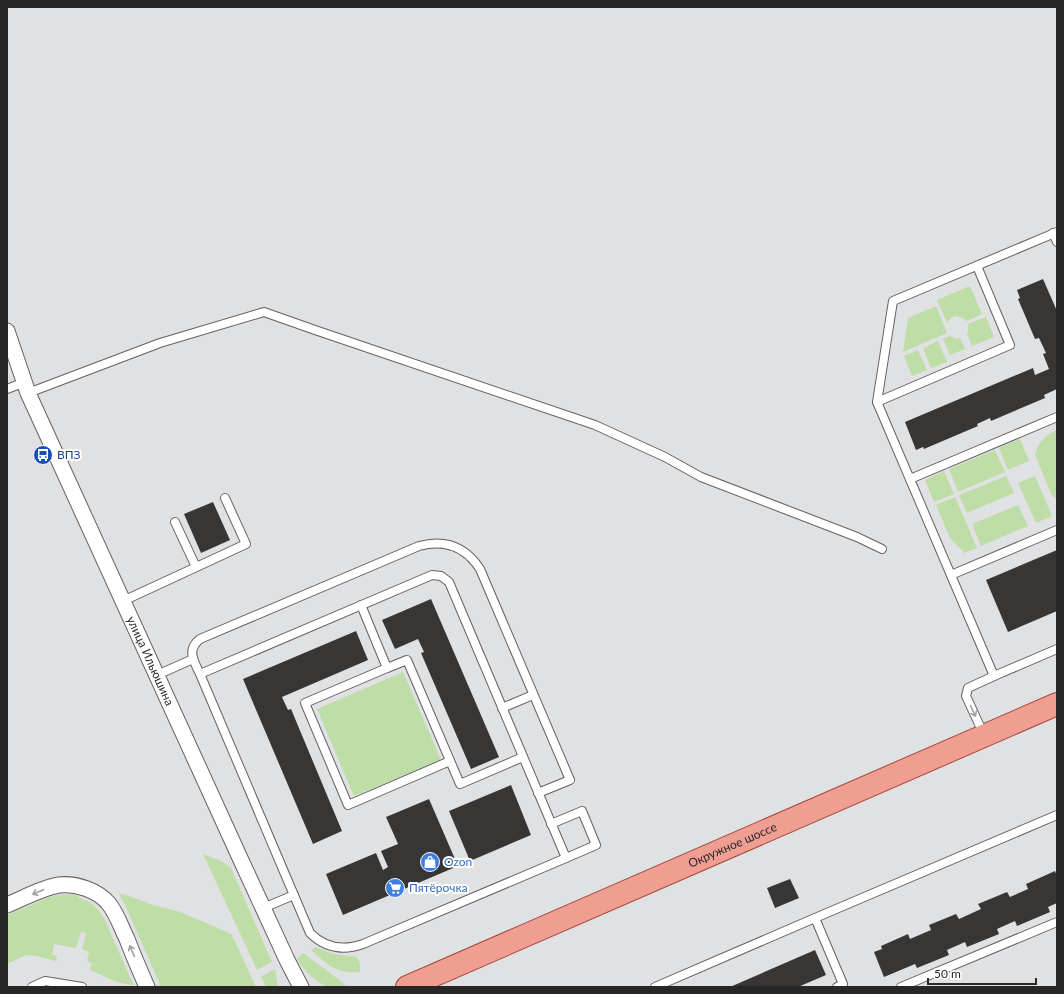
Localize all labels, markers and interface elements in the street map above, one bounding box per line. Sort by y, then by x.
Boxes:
bus stop icon: ВПЗ [32,444,54,466]
place label: ВПЗ [57,447,81,462]
street label: улица Ильюшина [124,614,178,708]
one-way arrow [970,705,977,717]
street label: Окружное шоссе [686,819,779,871]
shop icon: Ozon [419,851,441,873]
place label: Ozon [444,854,472,869]
supermarket icon: Пятёрочка [384,877,406,899]
place label: Пятёрочка [409,880,468,895]
one-way arrow [32,888,44,896]
one-way arrow [127,946,135,958]
scale bar [928,960,1036,986]
text: 50 m [934,966,961,981]

